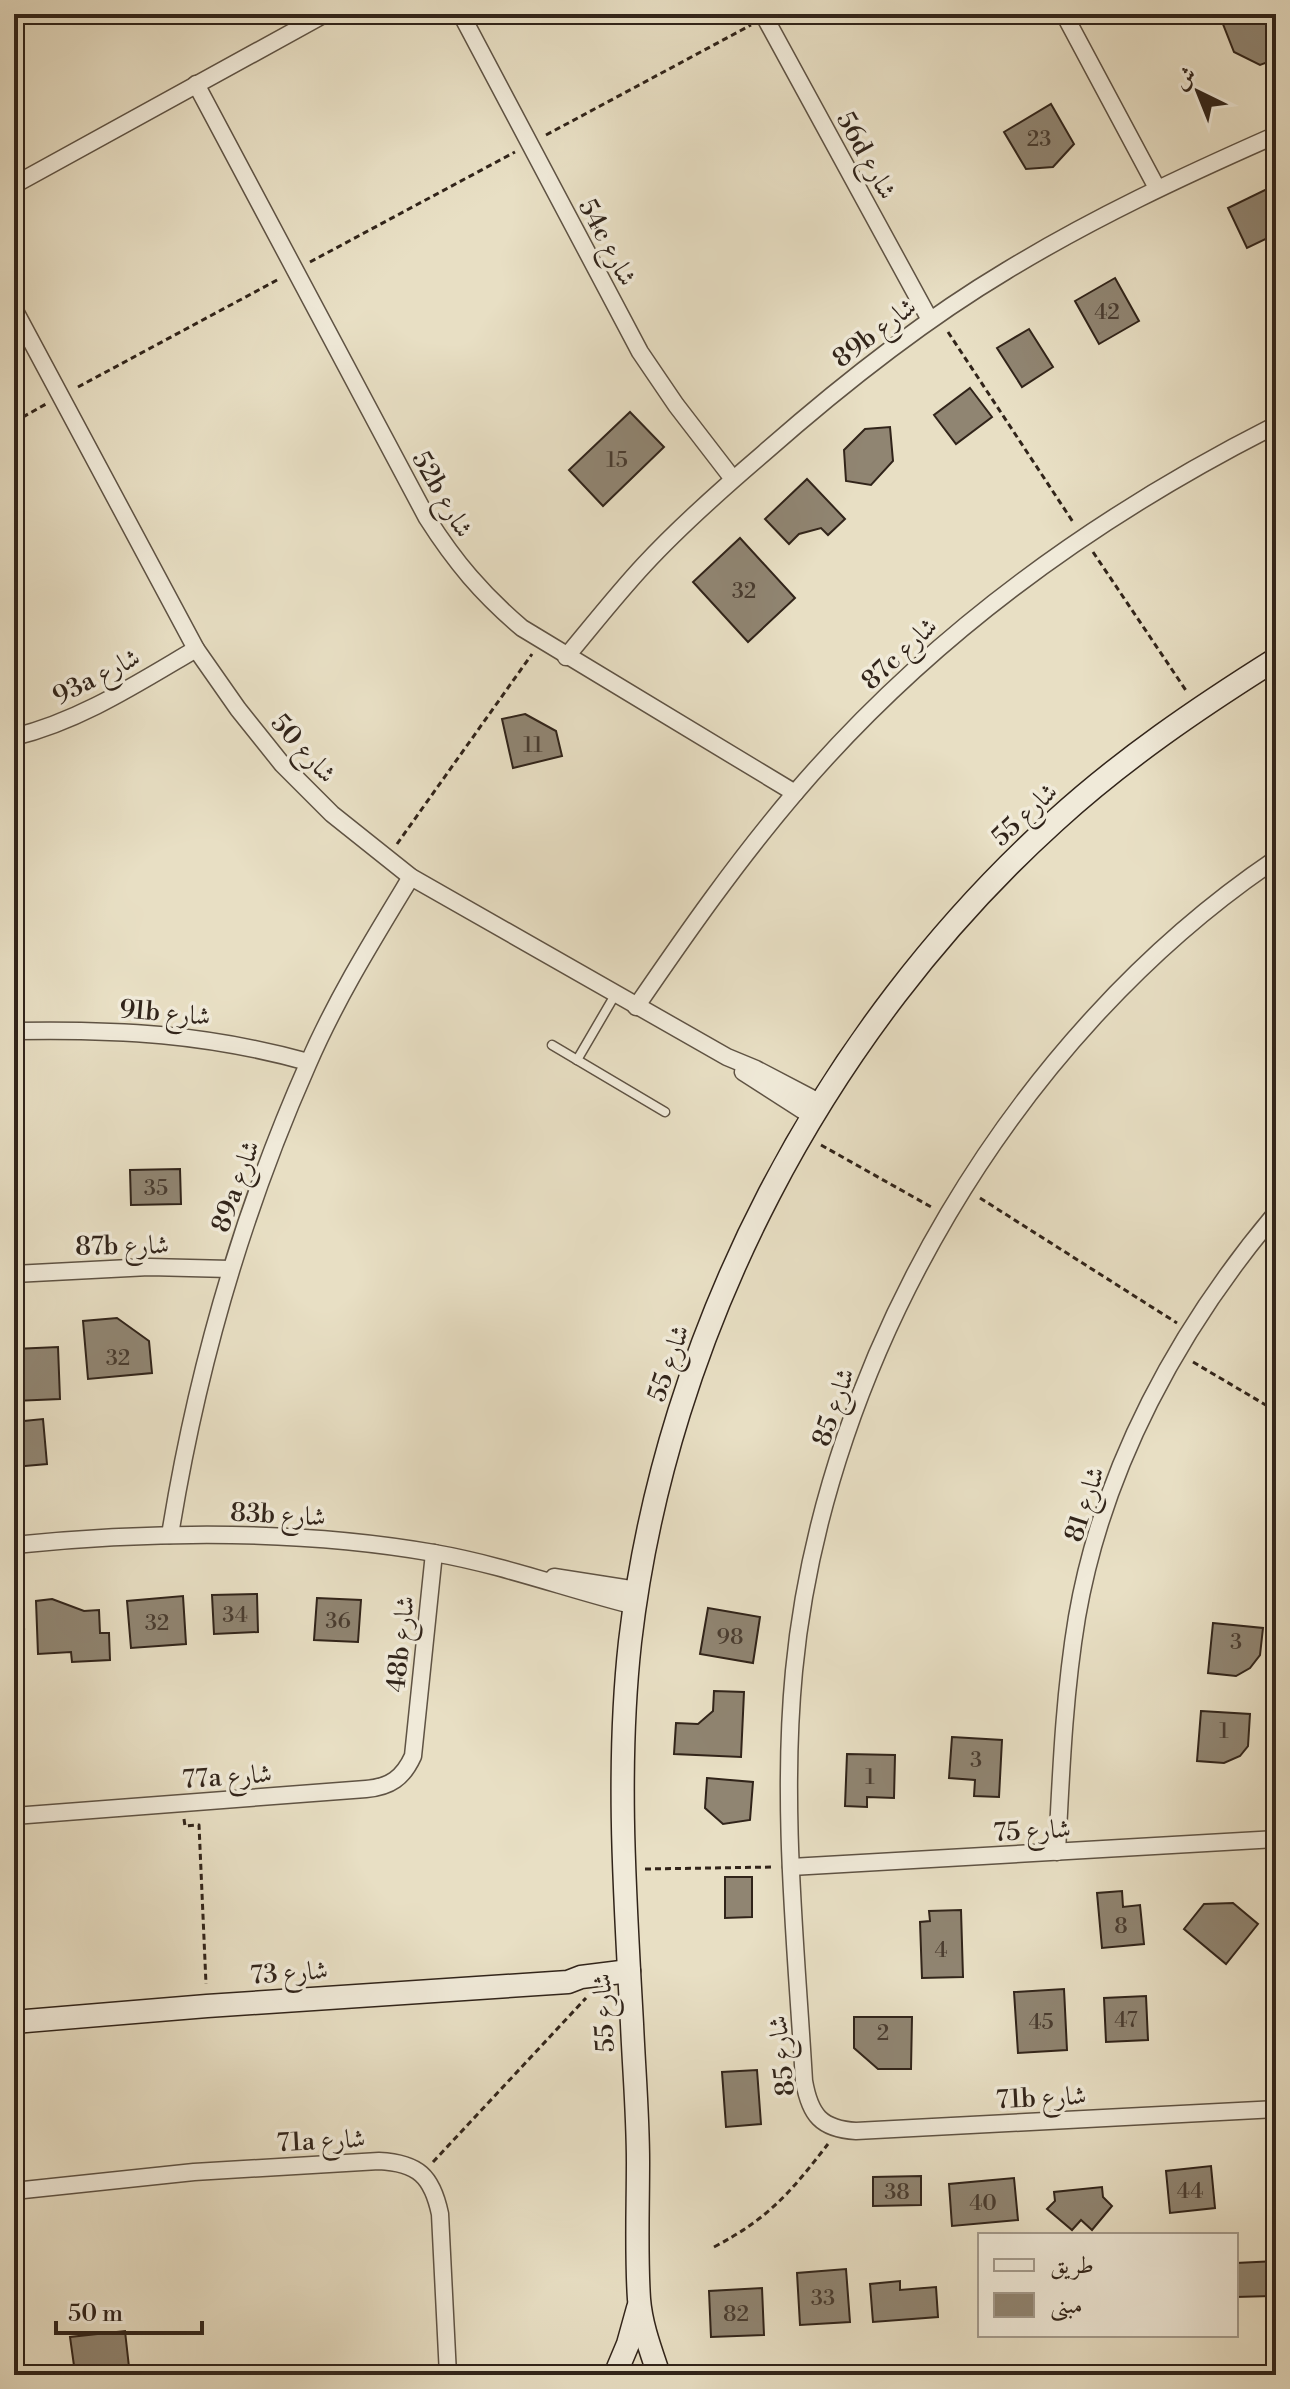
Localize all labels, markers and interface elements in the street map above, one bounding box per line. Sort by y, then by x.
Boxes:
north arrow [1158,52,1238,132]
text: ش [1168,61,1203,96]
street label: 56d شارع [825,106,903,207]
house number: 23 [1027,126,1051,153]
street label: 54c شارع [567,193,643,294]
street label: 89b شارع [826,291,926,379]
house number: 42 [1094,299,1120,326]
street label: 52b شارع [400,446,480,546]
house number: 15 [606,447,628,474]
house number: 32 [732,578,756,605]
street label: 87c شارع [855,611,948,701]
street label: 93a شارع [47,641,148,717]
street label: شارع 50 [260,707,343,793]
house number: 11 [523,732,543,759]
street label: شارع 55 [985,776,1068,857]
street label: 91b شارع [118,993,212,1038]
street label: 89a شارع [205,1136,272,1238]
house number: 35 [144,1175,168,1202]
street label: 87b شارع [75,1229,169,1268]
street label: شارع 55 [641,1321,702,1408]
house number: 32 [106,1345,130,1372]
street label: شارع 85 [806,1364,867,1452]
street label: شارع 81 [1058,1463,1117,1547]
street label: 83b شارع [229,1497,327,1538]
street label: 48b شارع [380,1594,427,1694]
house number: 34 [222,1602,248,1629]
house number: 36 [325,1608,351,1635]
house number: 32 [145,1610,169,1637]
house number: 98 [717,1624,743,1651]
house number: 3 [1230,1629,1242,1656]
house number: 1 [1219,1718,1229,1745]
house number: 3 [970,1747,982,1774]
street label: 77a شارع [181,1758,273,1801]
house number: 1 [865,1764,875,1791]
street label: شارع 75 [993,1813,1072,1854]
house number: 8 [1114,1913,1128,1940]
house number: 4 [934,1937,948,1964]
street label: شارع 73 [249,1954,329,1997]
street label: شارع 55 [586,1972,627,2053]
house number: 47 [1114,2007,1138,2034]
house number: 45 [1028,2009,1054,2036]
street label: شارع 85 [762,2014,807,2098]
house number: 2 [877,2020,889,2047]
street label: 71b شارع [995,2080,1087,2121]
street label: 71a شارع [276,2123,367,2164]
house number: 44 [1177,2178,1203,2205]
house number: 38 [884,2179,910,2206]
house number: 40 [969,2190,997,2217]
legend [978,2233,1238,2337]
text: طريق [1050,2251,1094,2281]
scale bar [56,2285,202,2335]
house number: 33 [811,2285,835,2312]
text: مبنى [1050,2291,1083,2322]
text: 50 m [68,2299,123,2329]
house number: 82 [723,2301,749,2328]

